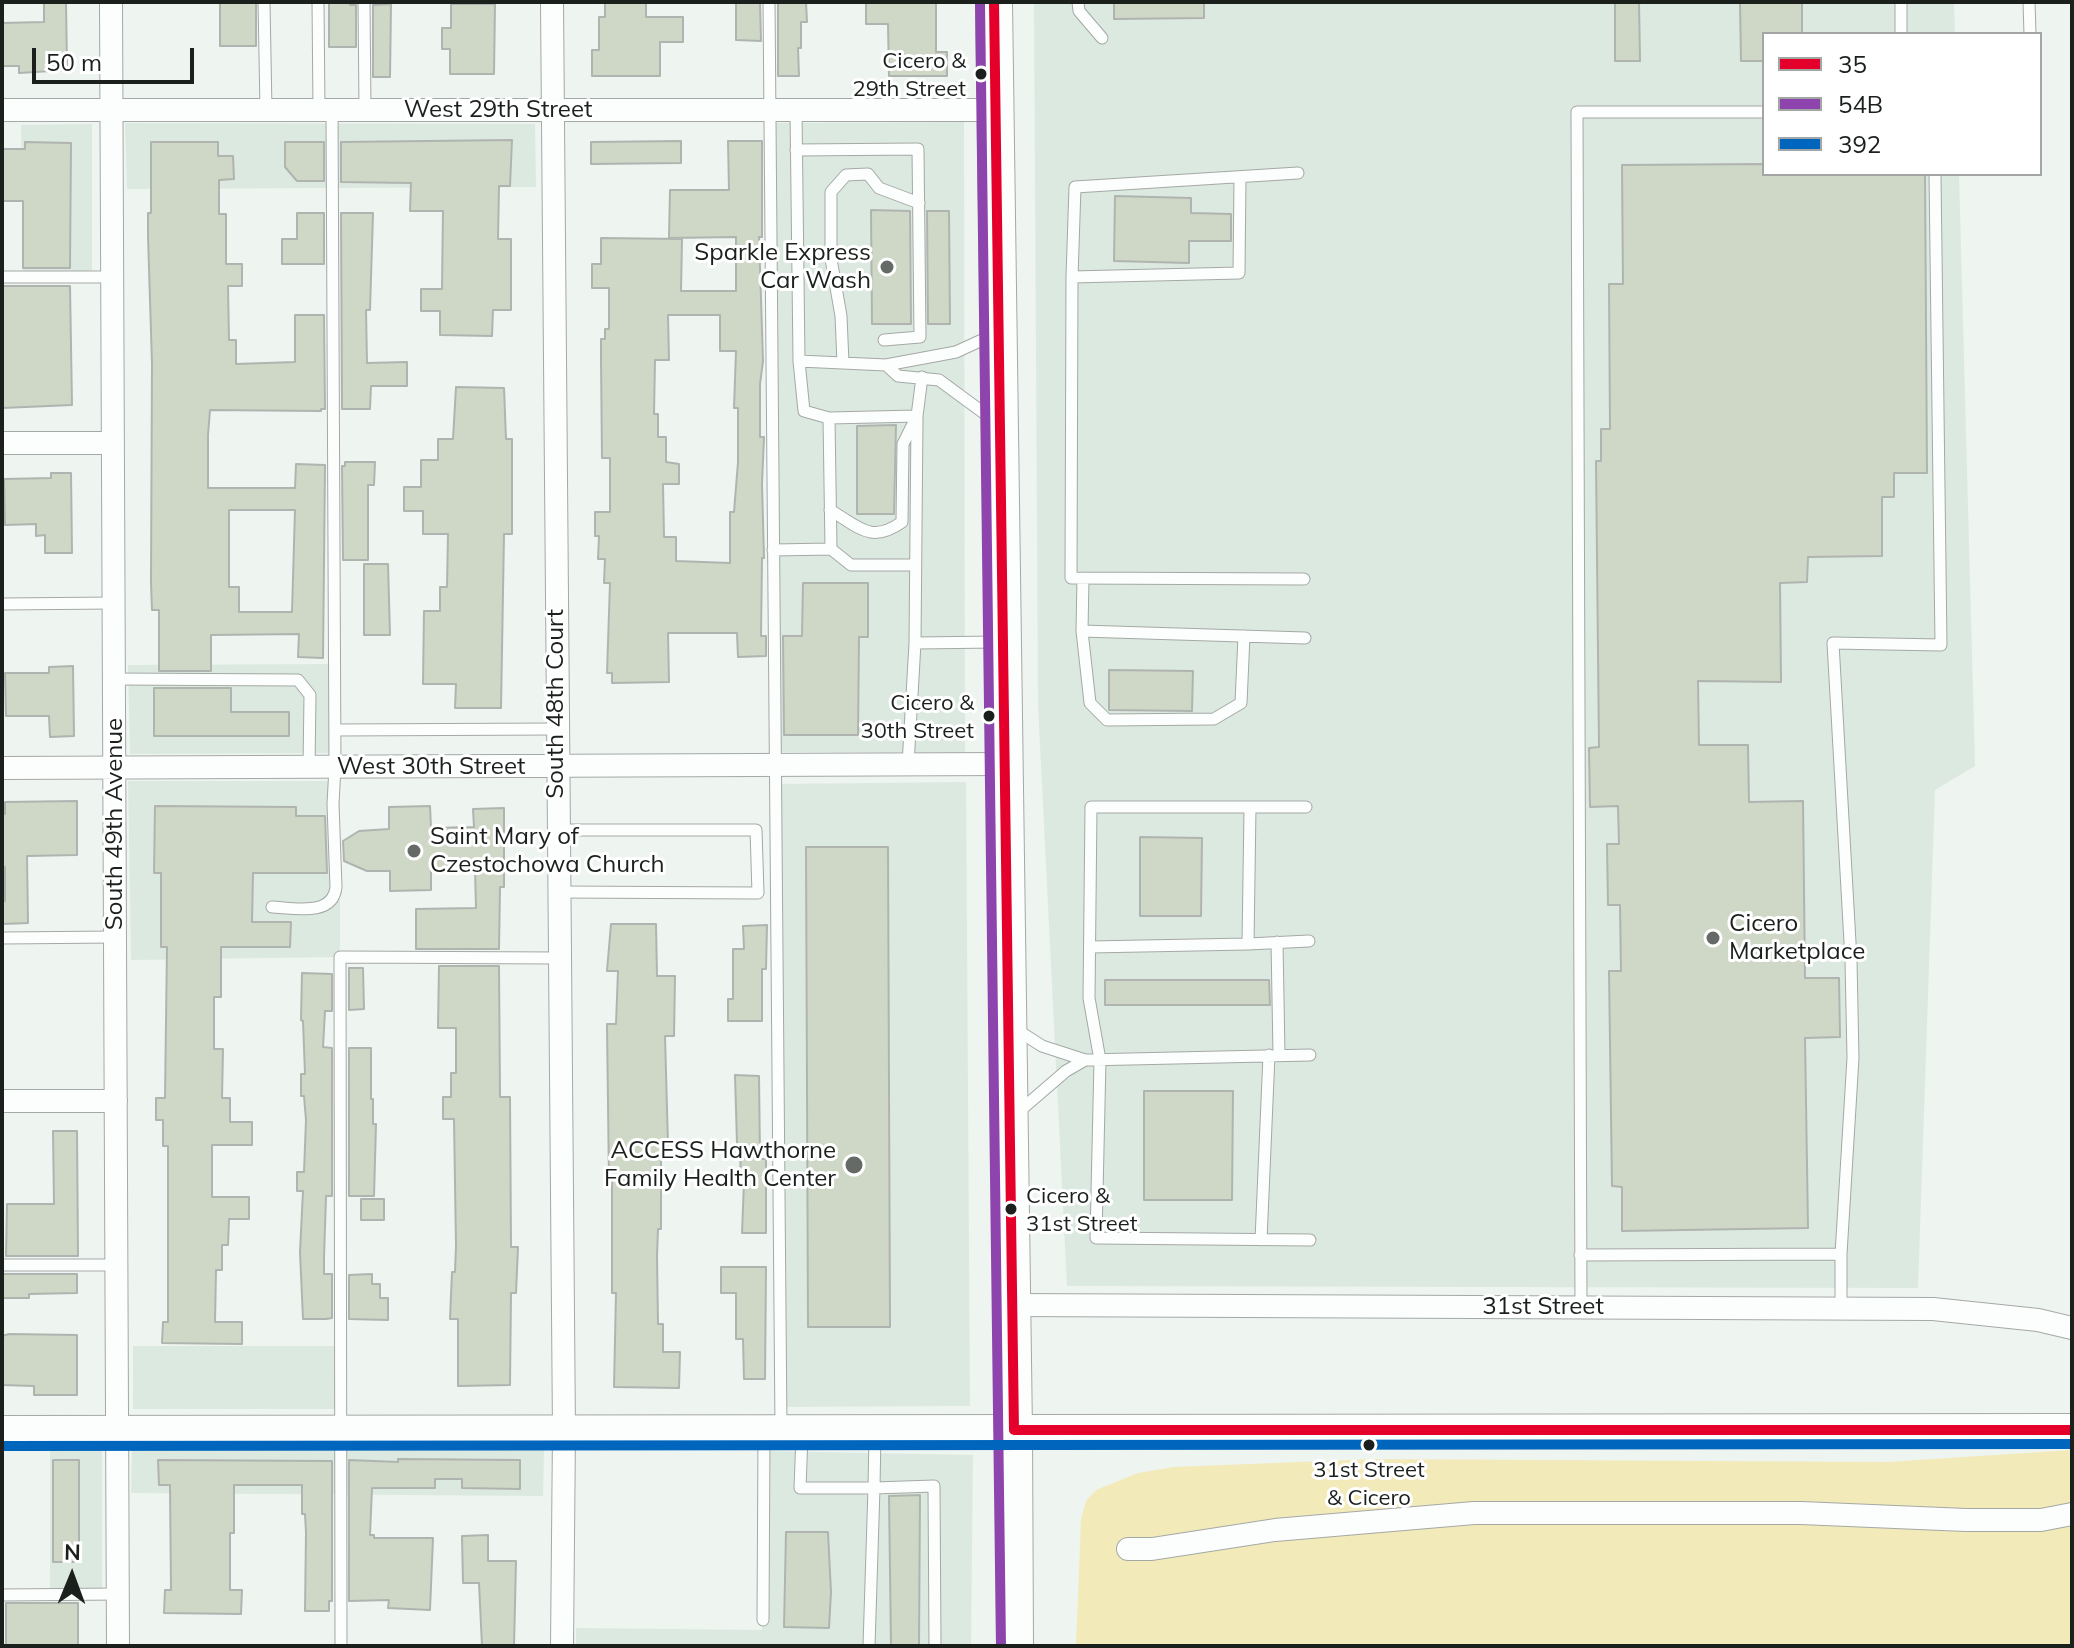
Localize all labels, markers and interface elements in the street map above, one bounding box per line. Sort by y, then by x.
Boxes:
scale bar [36,32,198,82]
legend [1762,32,2042,176]
text: 50 m [46,47,102,77]
place label: Cicero & 29th Street [852,48,966,100]
text: 35 [1838,49,1867,79]
marker: Cicero & 29th Street [973,66,989,82]
text: 54B [1838,89,1883,119]
street label: West 29th Street [404,96,592,124]
text: 392 [1838,129,1881,159]
place label: Sparkle Express Car Wash [694,239,871,295]
marker: Sparkle Express Car Wash [878,258,896,276]
street label: South 48th Court [542,609,570,799]
place label: Cicero & 30th Street [860,690,974,742]
marker: Cicero & 30th Street [981,708,997,724]
street label: South 49th Avenue [101,718,129,930]
street label: West 30th Street [337,753,525,781]
place label: Saint Mary of Czestochowa Church [430,823,665,879]
marker: Saint Mary of Czestochowa Church [405,842,423,860]
place label: Cicero Marketplace [1729,910,1865,966]
marker: Cicero Marketplace [1704,929,1722,947]
place label: ACCESS Hawthorne Family Health Center [604,1137,836,1193]
marker: ACCESS Hawthorne Family Health Center [843,1154,865,1176]
place label: Cicero & 31st Street [1026,1183,1137,1234]
marker: Cicero & 31st Street [1003,1201,1019,1217]
street label: 31st Street [1482,1293,1604,1321]
marker: 31st Street & Cicero [1361,1437,1377,1453]
place label: 31st Street & Cicero [1313,1457,1425,1508]
north arrow [32,1536,112,1616]
text: N [64,1538,81,1566]

